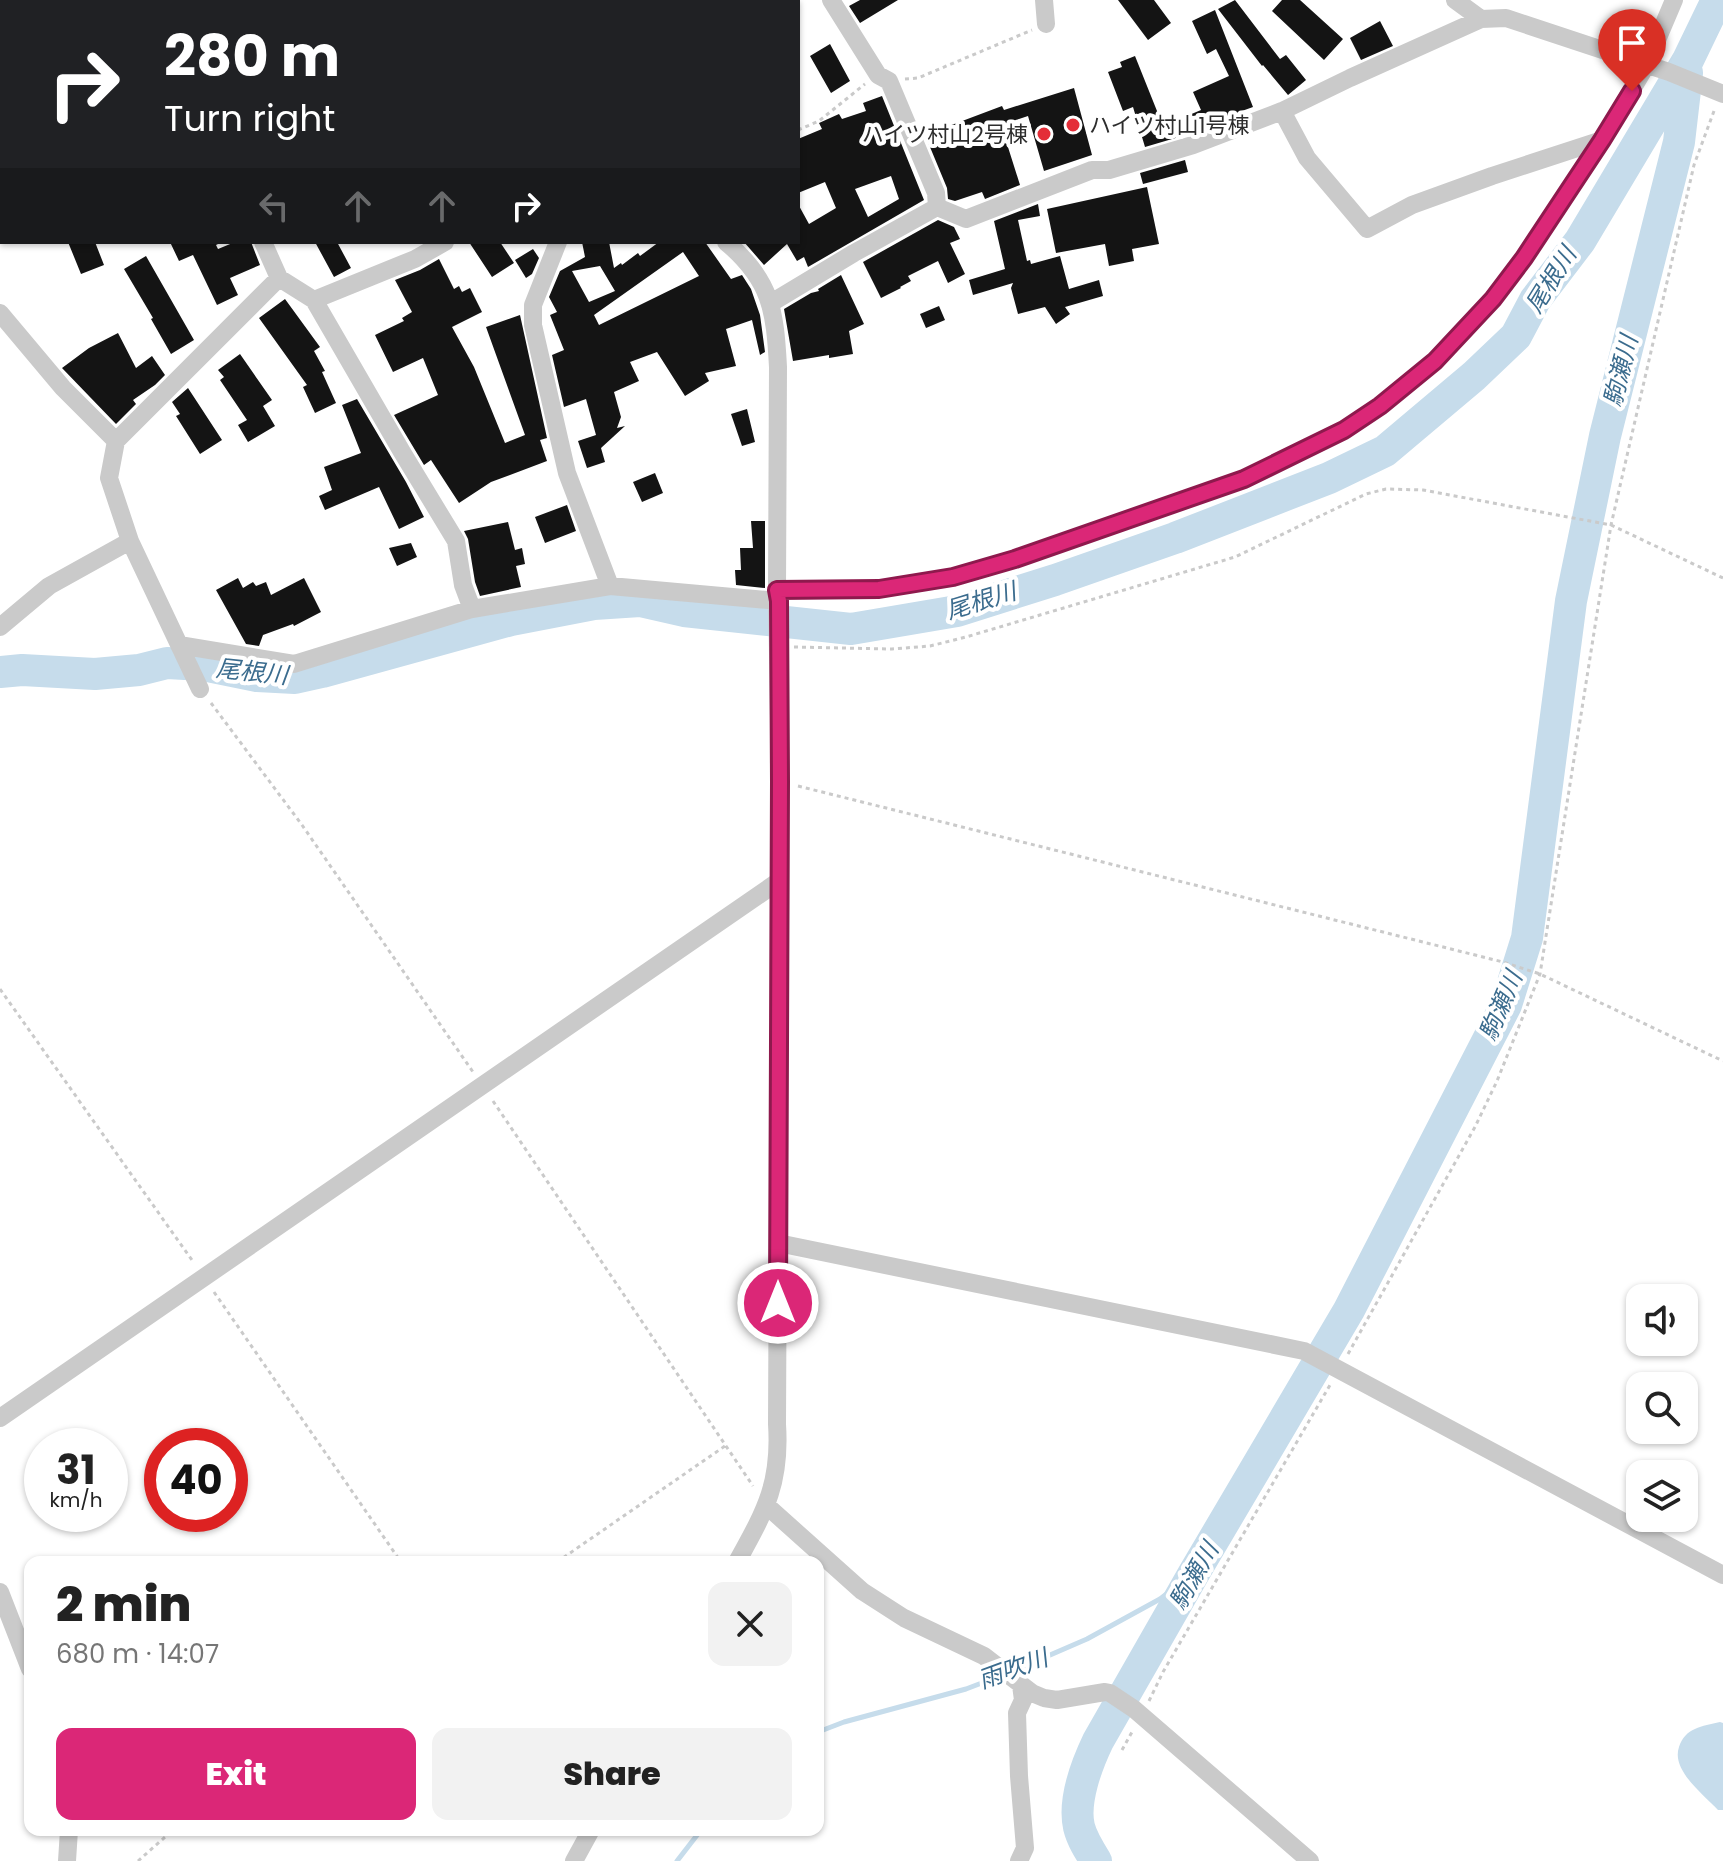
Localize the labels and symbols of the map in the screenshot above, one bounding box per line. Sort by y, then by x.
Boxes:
pin [1598,9,1666,91]
place label: ハイツ村山1号棟 [1089,110,1250,141]
marker: ハイツ村山1号棟 [1064,116,1082,134]
place label: ハイツ村山2号棟 [862,119,1028,150]
marker: ハイツ村山2号棟 [1035,125,1053,143]
water label: 尾根川 [1518,238,1585,319]
water label: 駒瀬川 [1596,329,1646,410]
water label: 尾根川 [942,573,1023,627]
water label: 尾根川 [215,651,293,692]
water label: 駒瀬川 [1471,963,1531,1045]
position arrow [736,1261,820,1345]
speed limit sign: 40 [144,1428,248,1532]
water label: 駒瀬川 [1161,1534,1227,1615]
water label: 雨吹川 [973,1640,1055,1696]

